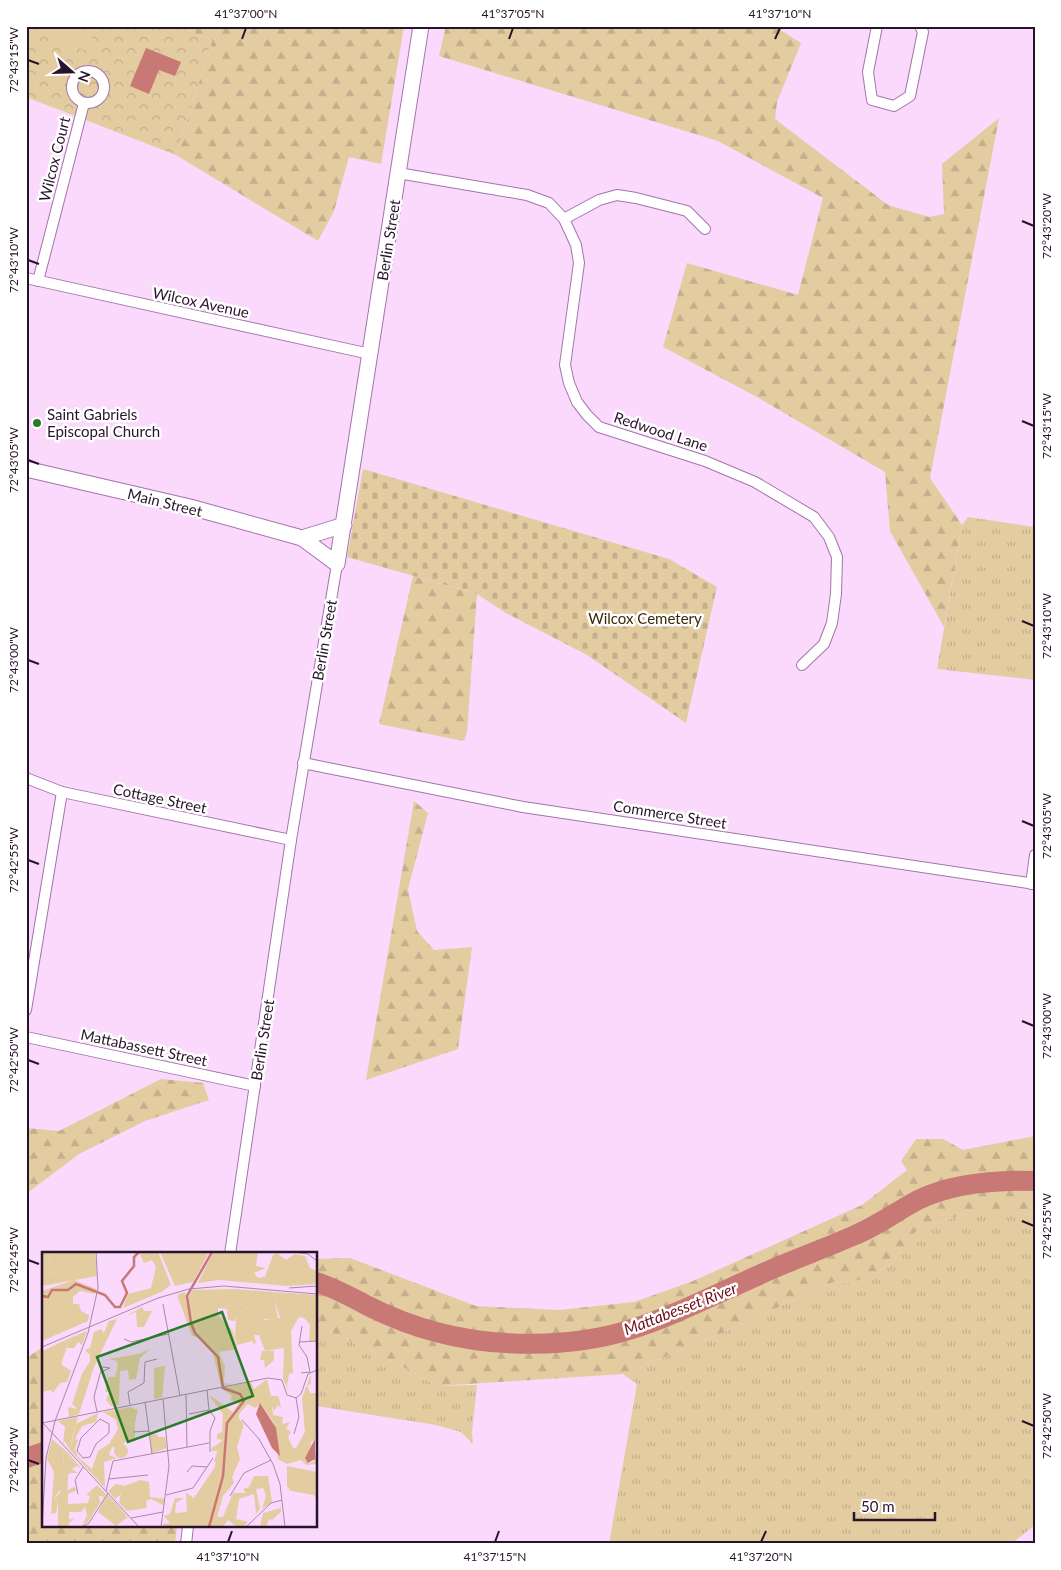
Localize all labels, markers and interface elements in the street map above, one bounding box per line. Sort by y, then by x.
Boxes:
text: 41°37'00"N [215,6,277,21]
text: 41°37'05"N [482,6,544,21]
text: 41°37'10"N [749,6,811,21]
text: 72°43'15"W [6,26,21,93]
north arrow [48,48,98,98]
text: N [75,69,95,85]
street label: Wilcox Court [35,114,73,203]
text: 72°43'20"W [1039,192,1054,259]
street label: Berlin Street [373,198,403,282]
text: 72°43'10"W [6,226,21,293]
street label: Wilcox Avenue [151,283,251,321]
text: 72°43'15"W [1039,392,1054,459]
place label: Saint Gabriels Episcopal Church [47,405,160,440]
street label: Redwood Lane [612,407,710,455]
marker: Saint Gabriels Episcopal Church [31,417,43,429]
text: 72°43'05"W [6,426,21,493]
street label: Main Street [126,484,205,520]
text: 72°43'10"W [1039,592,1054,659]
street label: Berlin Street [308,598,340,682]
park label: Wilcox Cemetery [588,609,702,627]
text: 72°43'00"W [6,626,21,693]
street label: Cottage Street [112,779,209,817]
text: 72°43'05"W [1039,792,1054,859]
street label: Commerce Street [612,796,729,832]
text: 72°42'55"W [6,826,21,893]
text: 72°43'00"W [1039,992,1054,1059]
street label: Berlin Street [247,998,277,1082]
street label: Mattabassett Street [79,1025,210,1069]
text: 72°42'50"W [6,1026,21,1093]
text: 72°42'55"W [1039,1192,1054,1259]
text: 72°42'45"W [6,1226,21,1293]
inset map [42,1252,318,1528]
water label: Mattabesset River [621,1278,740,1338]
text: 72°42'50"W [1039,1392,1054,1459]
text: 72°42'40"W [6,1426,21,1493]
scale bar [854,1490,935,1522]
text: 50 m [861,1497,895,1515]
text: 41°37'10"N [197,1549,259,1564]
text: 41°37'15"N [464,1549,526,1564]
text: 41°37'20"N [730,1549,792,1564]

